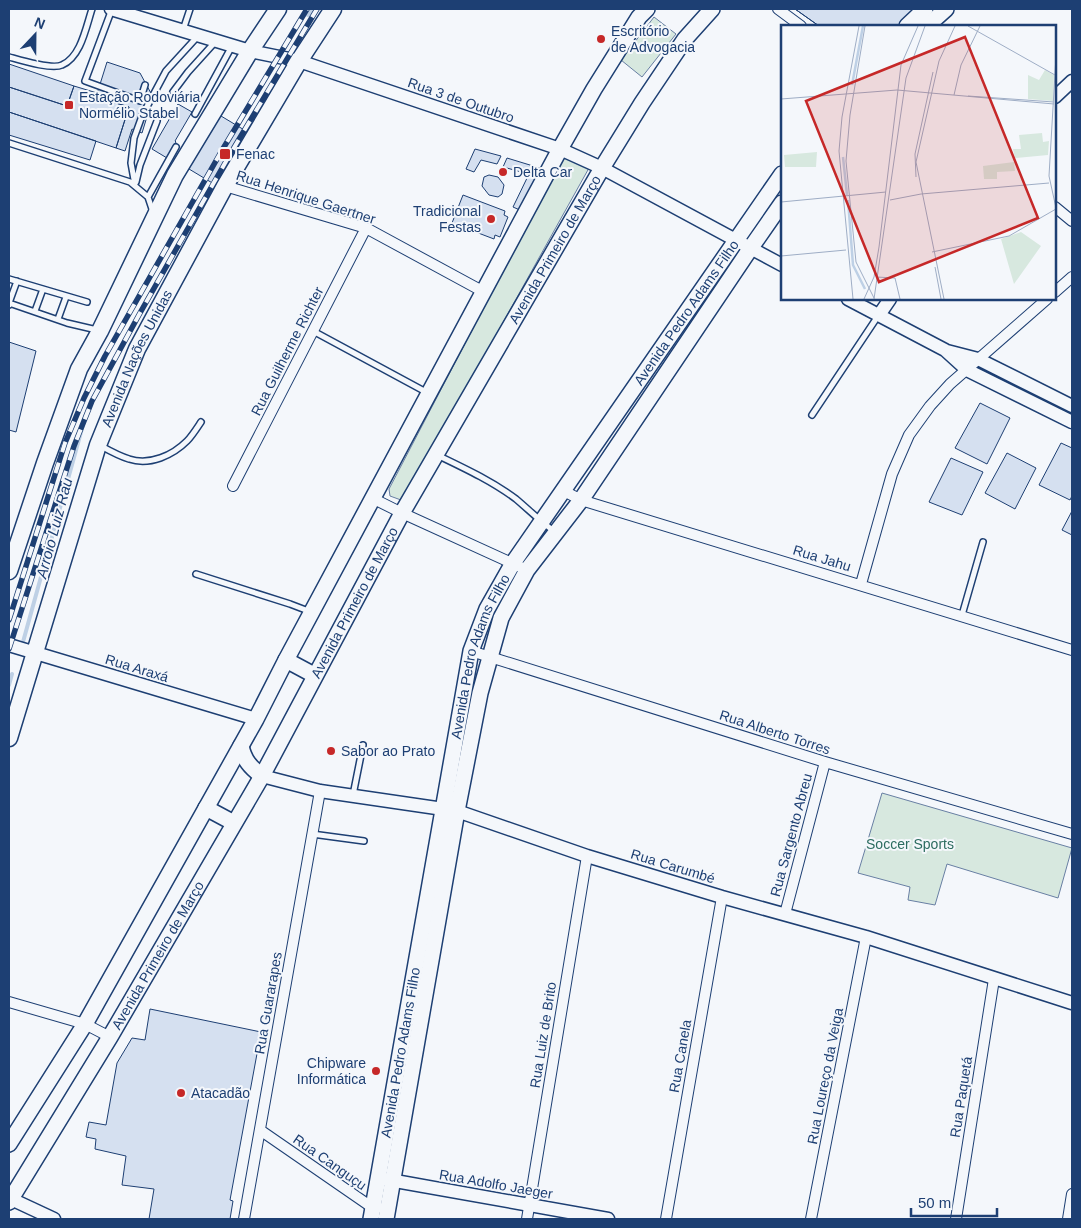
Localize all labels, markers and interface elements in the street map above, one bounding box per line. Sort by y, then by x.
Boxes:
north arrow [10,10,60,60]
text: N [32,14,48,32]
place label: Escritório de Advogacia [611,23,695,55]
inset map [781,25,1056,300]
marker: Escritório de Advogacia [595,33,607,45]
street label: Rua 3 de Outubro [406,74,516,126]
place label: Estação Rodoviária Normélio Stabel [79,89,201,121]
marker: Estação Rodoviária Normélio Stabel [63,99,75,111]
place label: Fenac [236,146,275,162]
marker: Fenac [218,147,232,161]
place label: Delta Car [513,164,572,180]
marker: Delta Car [497,166,509,178]
street label: Rua Henrique Gaertner [234,167,378,227]
street label: Avenida Primeiro de Março [505,172,604,327]
place label: Tradicional Festas [413,203,481,235]
marker: Tradicional Festas [485,213,497,225]
street label: Avenida Pedro Adams Filho [630,237,742,388]
street label: Rua Guilherme Richter [248,284,327,418]
street label: Avenida Nações Unidas [98,287,175,429]
water label: Arroio Luiz Rau [32,475,76,581]
street label: Avenida Primeiro de Março [308,524,401,681]
street label: Rua Jahu [791,542,853,574]
street label: Avenida Pedro Adams Filho [448,571,513,740]
street label: Rua Araxá [103,651,171,685]
street label: Rua Alberto Torres [718,707,832,757]
place label: Sabor ao Prato [341,743,435,759]
marker: Sabor ao Prato [325,745,337,757]
street label: Rua Sargento Abreu [767,772,815,898]
park label: Soccer Sports [866,836,954,852]
street label: Rua Carumbé [629,846,717,886]
street label: Avenida Primeiro de Março [108,878,207,1032]
street label: Rua Guararapes [251,951,285,1055]
street label: Avenida Pedro Adams Filho [377,966,423,1139]
street label: Rua Luiz de Brito [527,981,559,1089]
street label: Rua Loureço da Veiga [804,1006,846,1146]
street label: Rua Canela [666,1018,694,1094]
place label: Chipware Informática [297,1055,366,1087]
street label: Rua Paquetá [947,1055,975,1139]
marker: Chipware Informática [370,1065,382,1077]
place label: Atacadão [191,1085,250,1101]
marker: Atacadão [175,1087,187,1099]
street label: Rua Canguçu [290,1131,370,1193]
street label: Rua Adolfo Jaeger [438,1166,554,1202]
scale bar [911,1186,997,1218]
text: 50 m [918,1194,951,1211]

